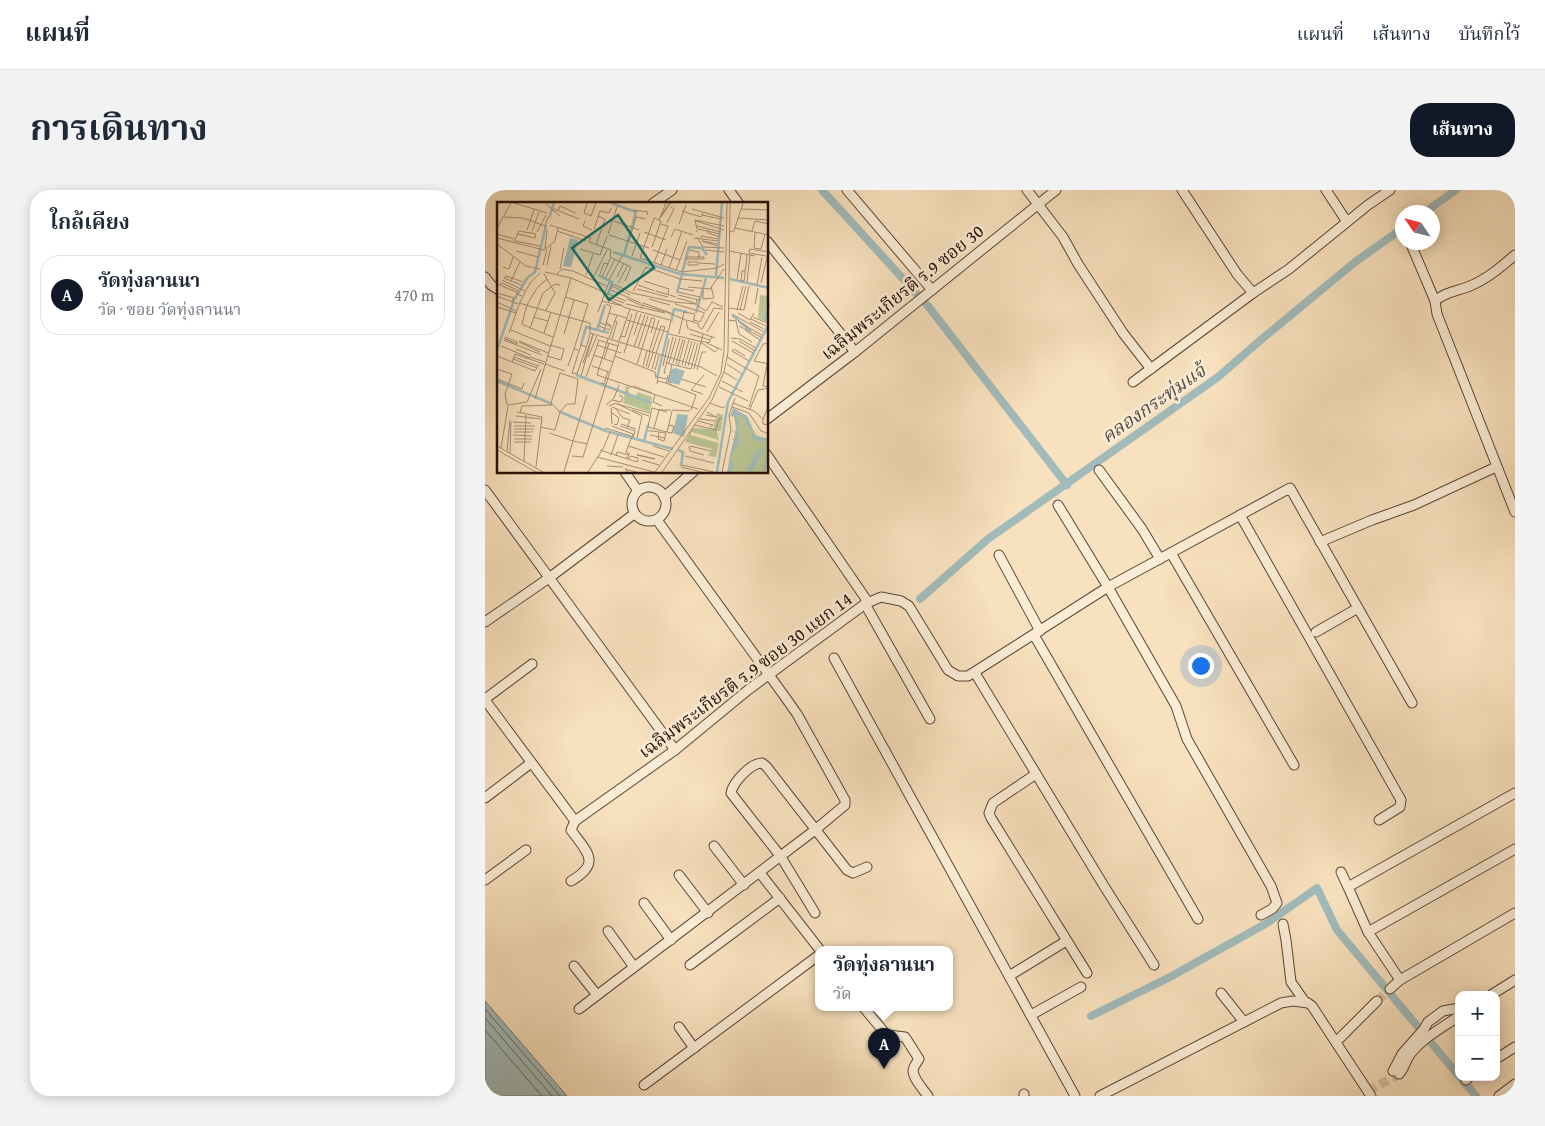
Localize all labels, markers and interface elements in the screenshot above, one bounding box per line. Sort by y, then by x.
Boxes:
text: แผนที่ [25,15,90,50]
text: แผนที่ [1297,20,1344,47]
text: เส้นทาง [1372,20,1431,47]
text: บันทึกไว้ [1459,20,1520,47]
text: การเดินทาง [30,102,208,153]
button: เส้นทาง [1410,103,1515,157]
inset map [497,202,769,474]
north arrow [1395,205,1440,250]
text: ใกล้เคียง [50,206,130,237]
street label: เฉลิมพระเกียรติ ร.9 ซอย 30 [815,217,990,366]
text: วัดทุ่งลานนา [98,266,200,294]
text: A [62,283,72,307]
text: 470 m [394,283,434,307]
text: วัด · ซอย วัดทุ่งลานนา [98,297,241,321]
water label: คลองกระทุ่มแจ้ [1095,355,1213,450]
street label: เฉลิมพระเกียรติ ร.9 ซอย 30 แยก 14 [632,586,858,764]
your location [1188,653,1214,679]
popup [815,946,953,1011]
text: วัดทุ่งลานนา [833,950,935,978]
text: วัด [833,981,851,1005]
map controls [1455,991,1500,1081]
button: + [1455,991,1500,1036]
pin: A [868,1028,900,1069]
button: − [1455,1036,1500,1081]

